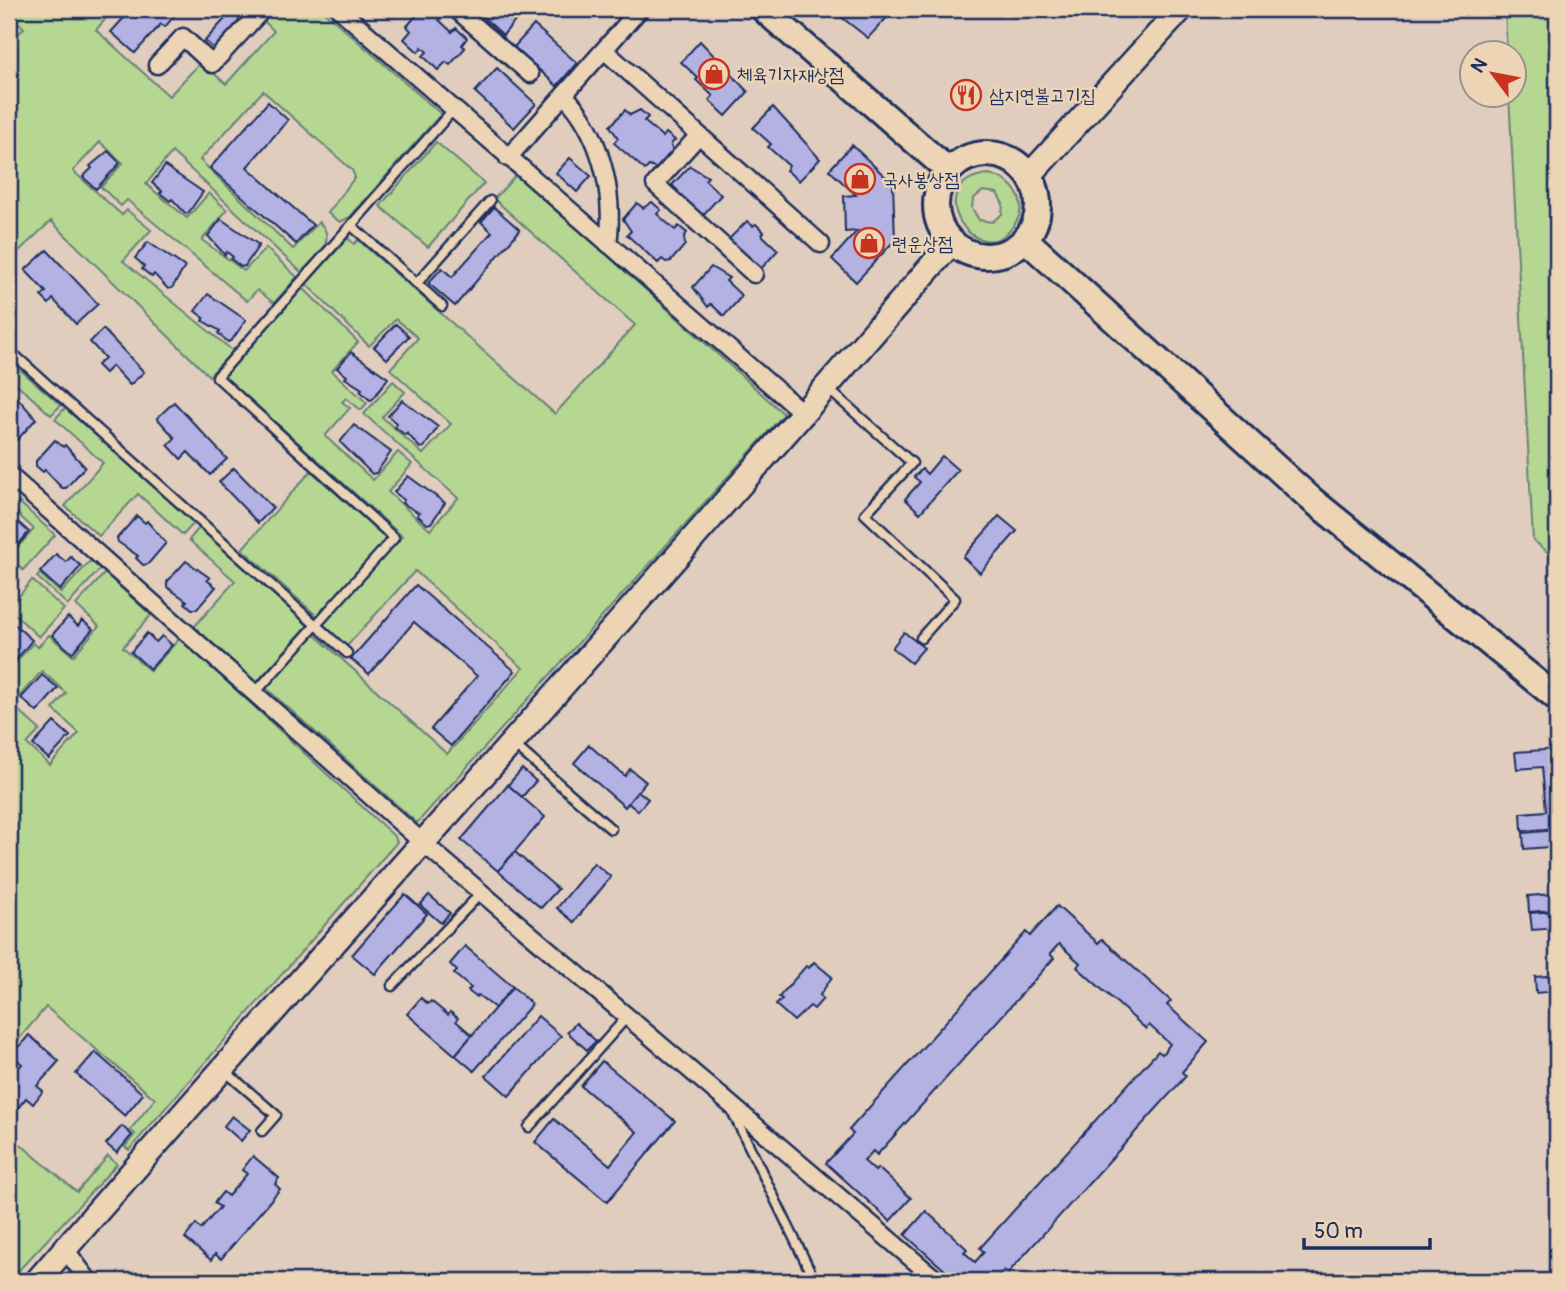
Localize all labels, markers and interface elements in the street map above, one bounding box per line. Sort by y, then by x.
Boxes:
north arrow [1458,38,1528,108]
text: N [1466,54,1493,77]
shop icon: 체육기자재상점 [697,57,731,91]
place label: 체육기자재상점 [737,63,844,87]
restaurant icon: 삼지연불고기집 [949,78,983,112]
place label: 삼지연불고기집 [989,84,1096,108]
shop icon: 국사봉상점 [843,162,877,196]
place label: 국사봉상점 [883,168,959,192]
shop icon: 련운상점 [852,226,886,260]
place label: 련운상점 [892,232,953,256]
scale bar [1304,1206,1430,1250]
text: 50 m [1314,1218,1363,1245]

